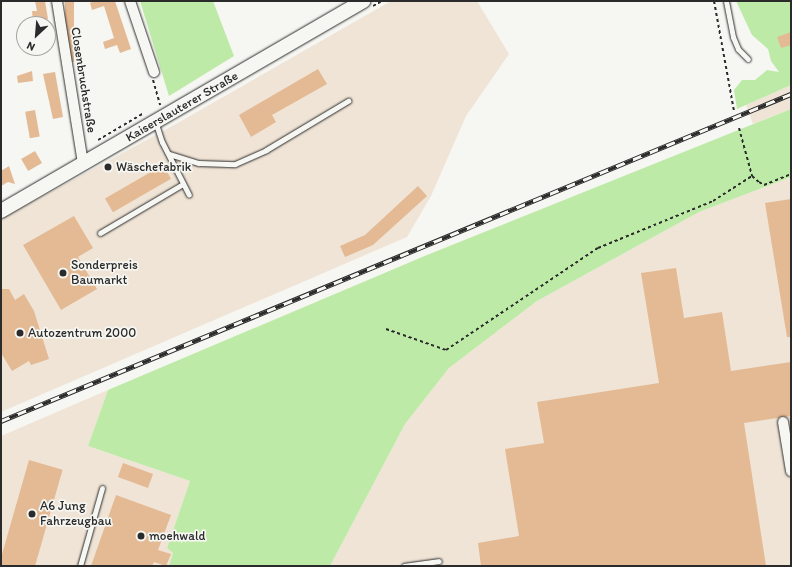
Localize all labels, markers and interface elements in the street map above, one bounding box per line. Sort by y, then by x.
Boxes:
north arrow [16,16,56,56]
street label: Closenbruchstraße [67,26,99,134]
text: N [25,39,37,54]
street label: Kaiserslauterer Straße [123,68,241,146]
place label: Wäschefabrik [116,159,192,175]
marker: Wäschefabrik [103,162,113,172]
place label: Sonderpreis Baumarkt [71,258,138,289]
marker: Sonderpreis Baumarkt [58,268,68,278]
place label: Autozentrum 2000 [28,325,136,341]
marker: Autozentrum 2000 [15,328,25,338]
place label: A6 Jung Fahrzeugbau [40,499,112,530]
marker: A6 Jung Fahrzeugbau [27,509,37,519]
place label: moehwald [149,528,206,544]
marker: moehwald [136,531,146,541]

